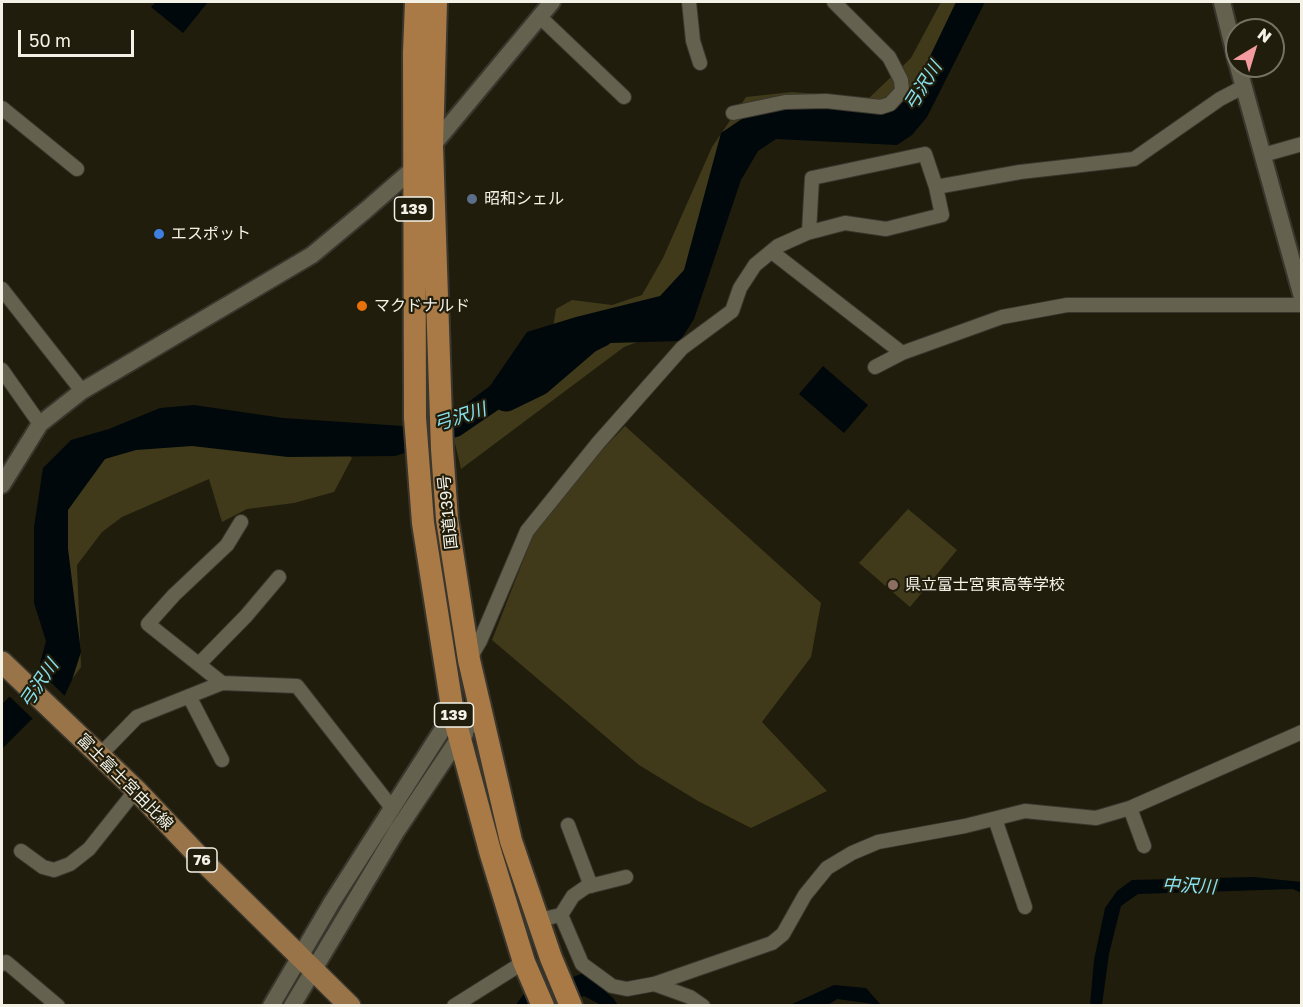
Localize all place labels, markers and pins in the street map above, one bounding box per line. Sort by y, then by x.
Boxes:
place label: 昭和シェル [484,189,564,209]
marker: 昭和シェル [465,192,479,206]
place label: エスポット [171,224,251,244]
marker: エスポット [152,227,166,241]
place label: マクドナルド [374,296,470,316]
marker: マクドナルド [355,299,369,313]
place label: 県立富士宮東高等学校 [905,575,1065,595]
marker: 県立富士宮東高等学校 [886,578,900,592]

